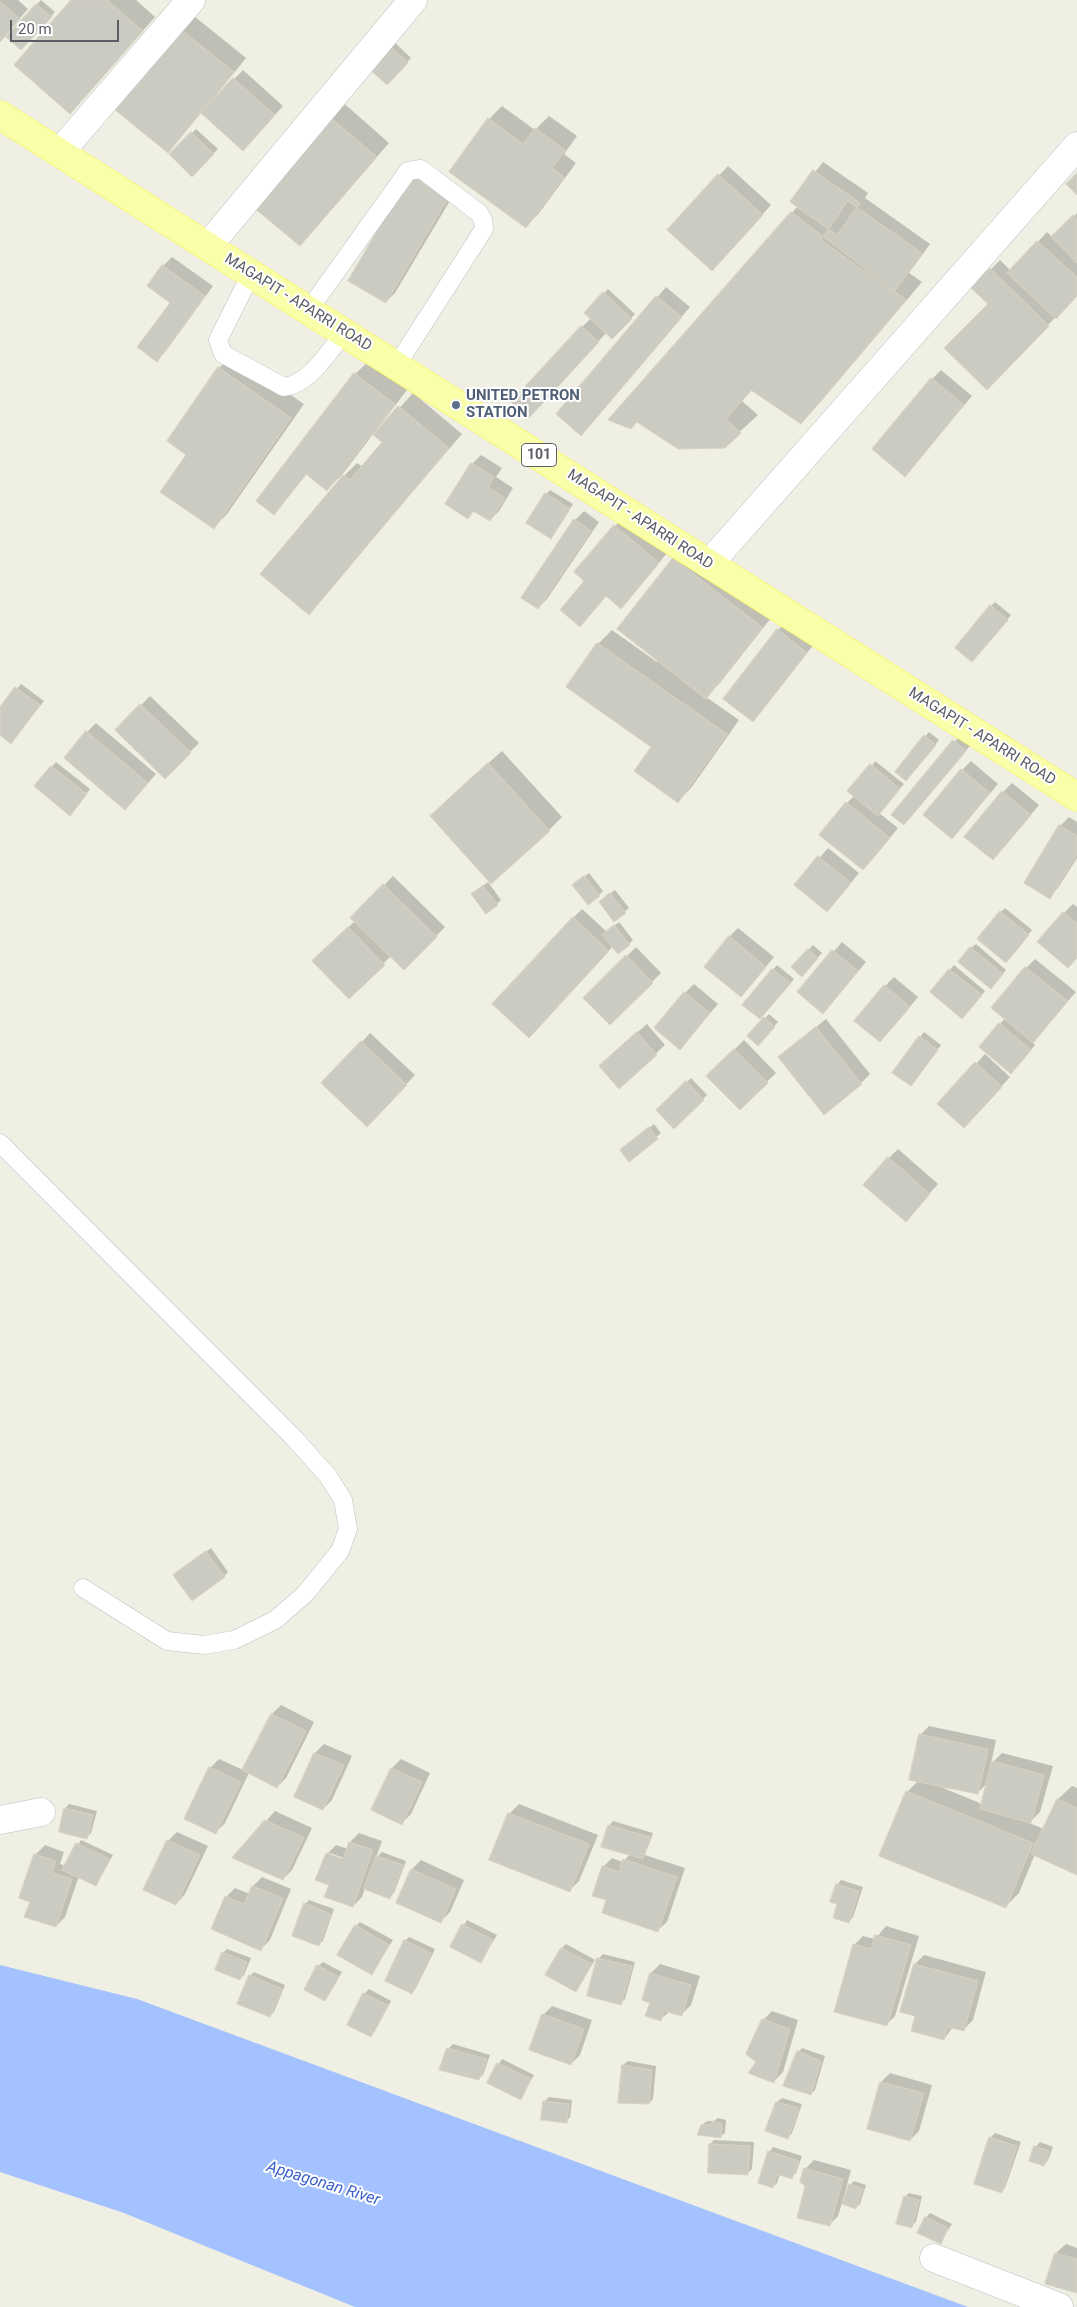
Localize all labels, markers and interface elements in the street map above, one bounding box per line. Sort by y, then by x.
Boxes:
scale bar [12,10,121,42]
text: 20 m [18,20,52,38]
street label: MAGAPIT - APARRI ROAD [221,250,375,356]
place label: UNITED PETRON STATION [466,387,580,422]
marker: UNITED PETRON STATION [450,399,462,411]
road number: 101 [522,444,556,466]
street label: MAGAPIT - APARRI ROAD [564,466,716,574]
street label: MAGAPIT - APARRI ROAD [905,684,1059,790]
water label: Appagonan River [264,2158,382,2210]

